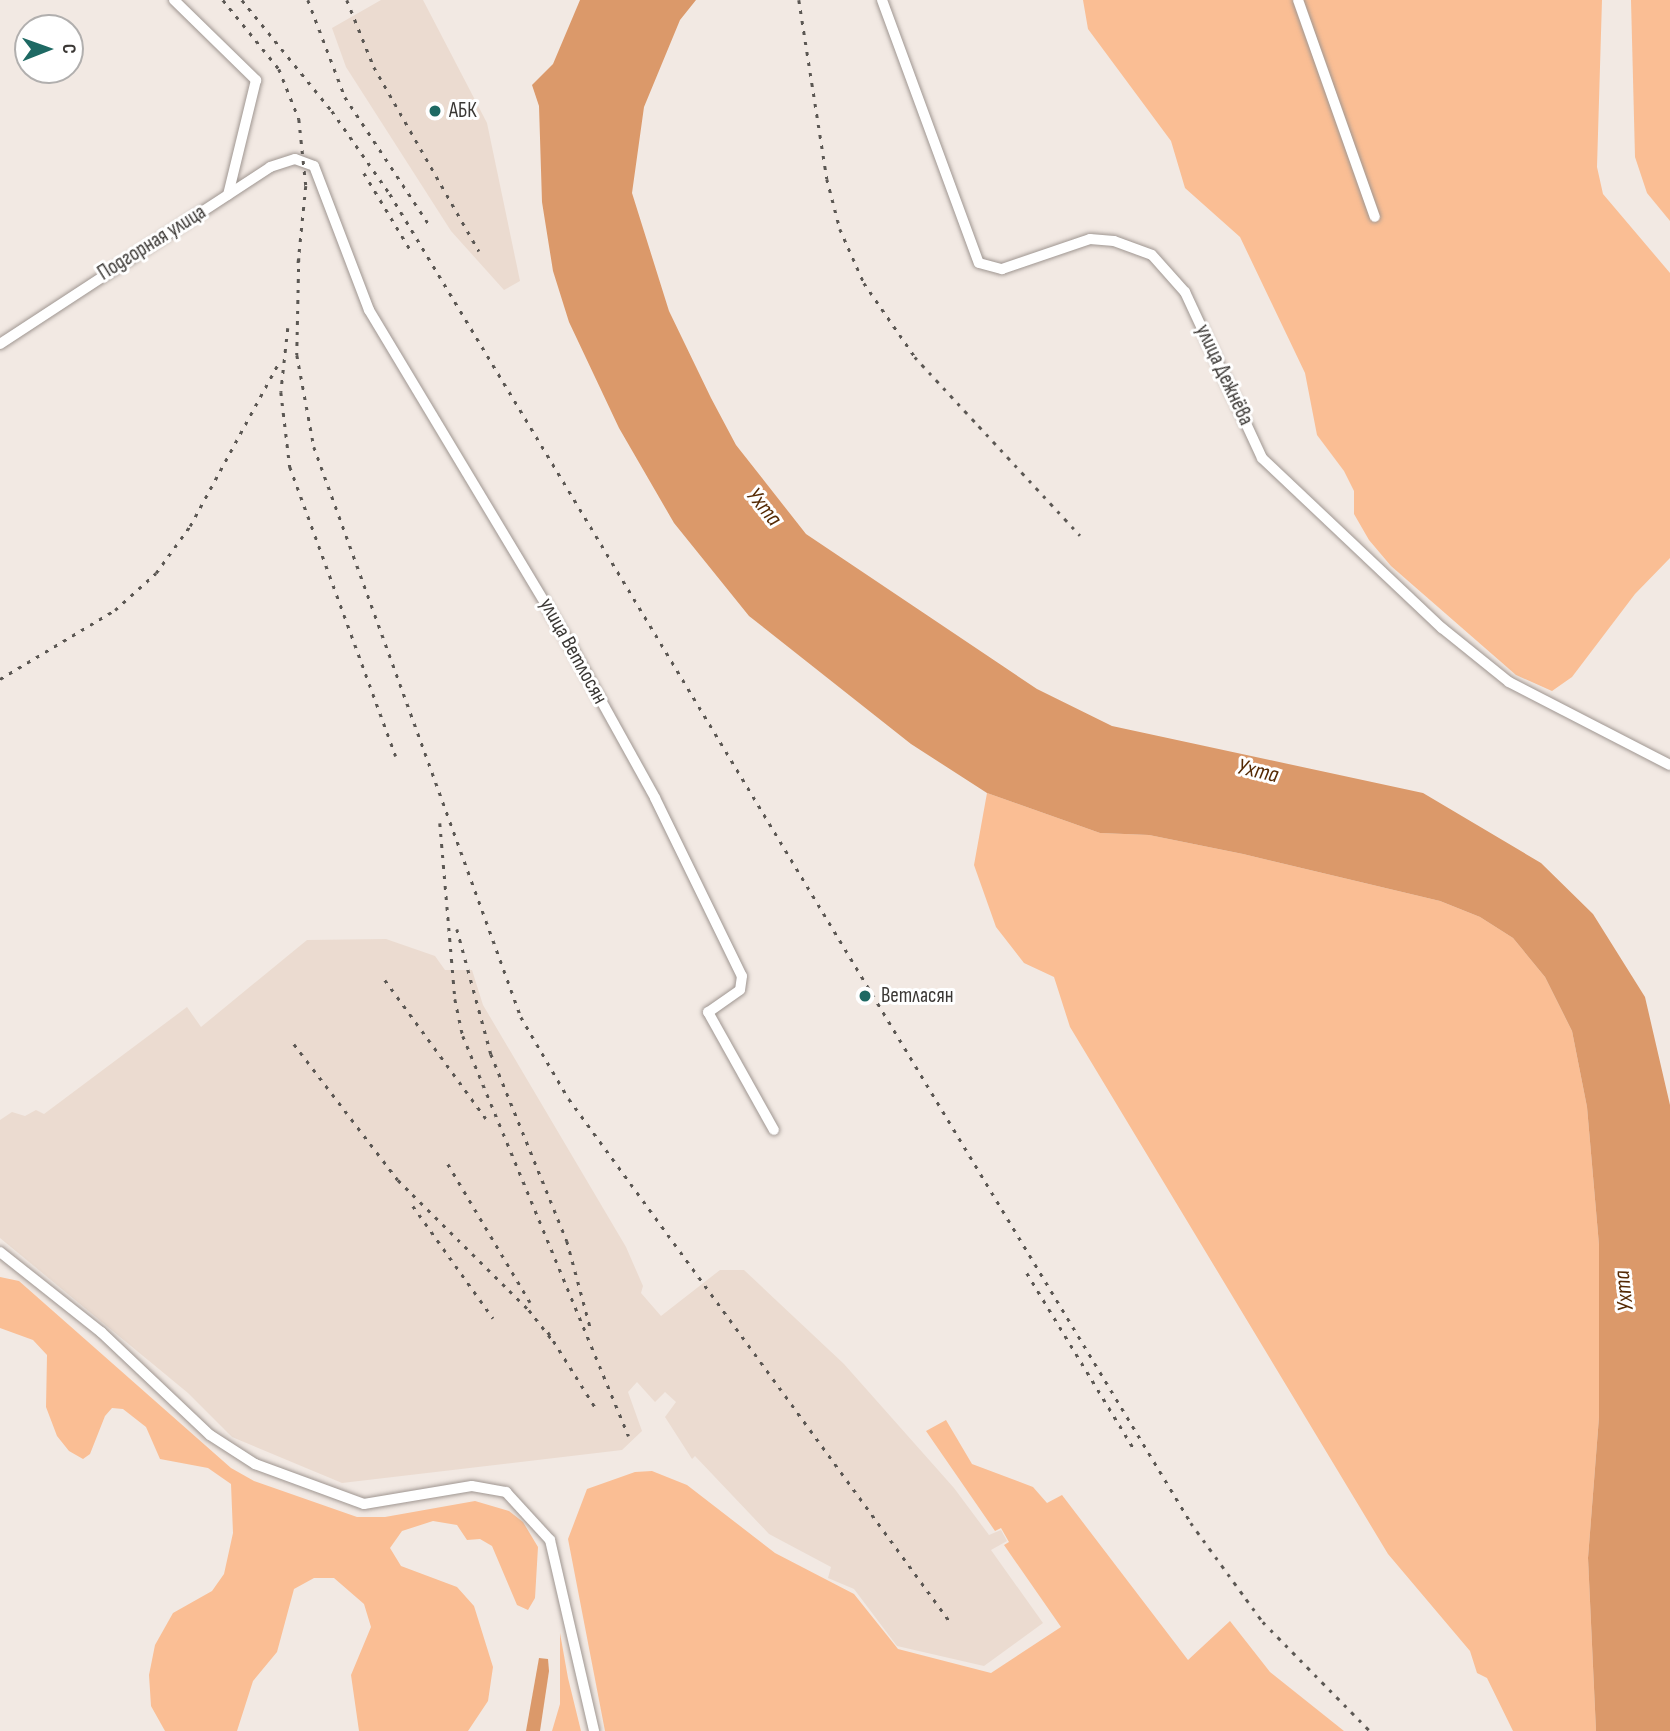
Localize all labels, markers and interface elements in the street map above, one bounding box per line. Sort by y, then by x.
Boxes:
north arrow [14,14,84,84]
text: С [57,44,80,54]
place label: АБК [449,98,477,124]
marker: АБК [427,103,443,119]
street label: Подгорная улица [93,200,211,286]
street label: улица Дежнёва [1190,321,1258,429]
water label: Ухта [740,482,788,532]
street label: улица Ветлосян [534,594,612,708]
water label: Ухта [1235,753,1281,789]
place label: Ветласян [881,983,953,1009]
marker: Ветласян [855,986,875,1006]
water label: Ухта [1608,1269,1640,1313]

